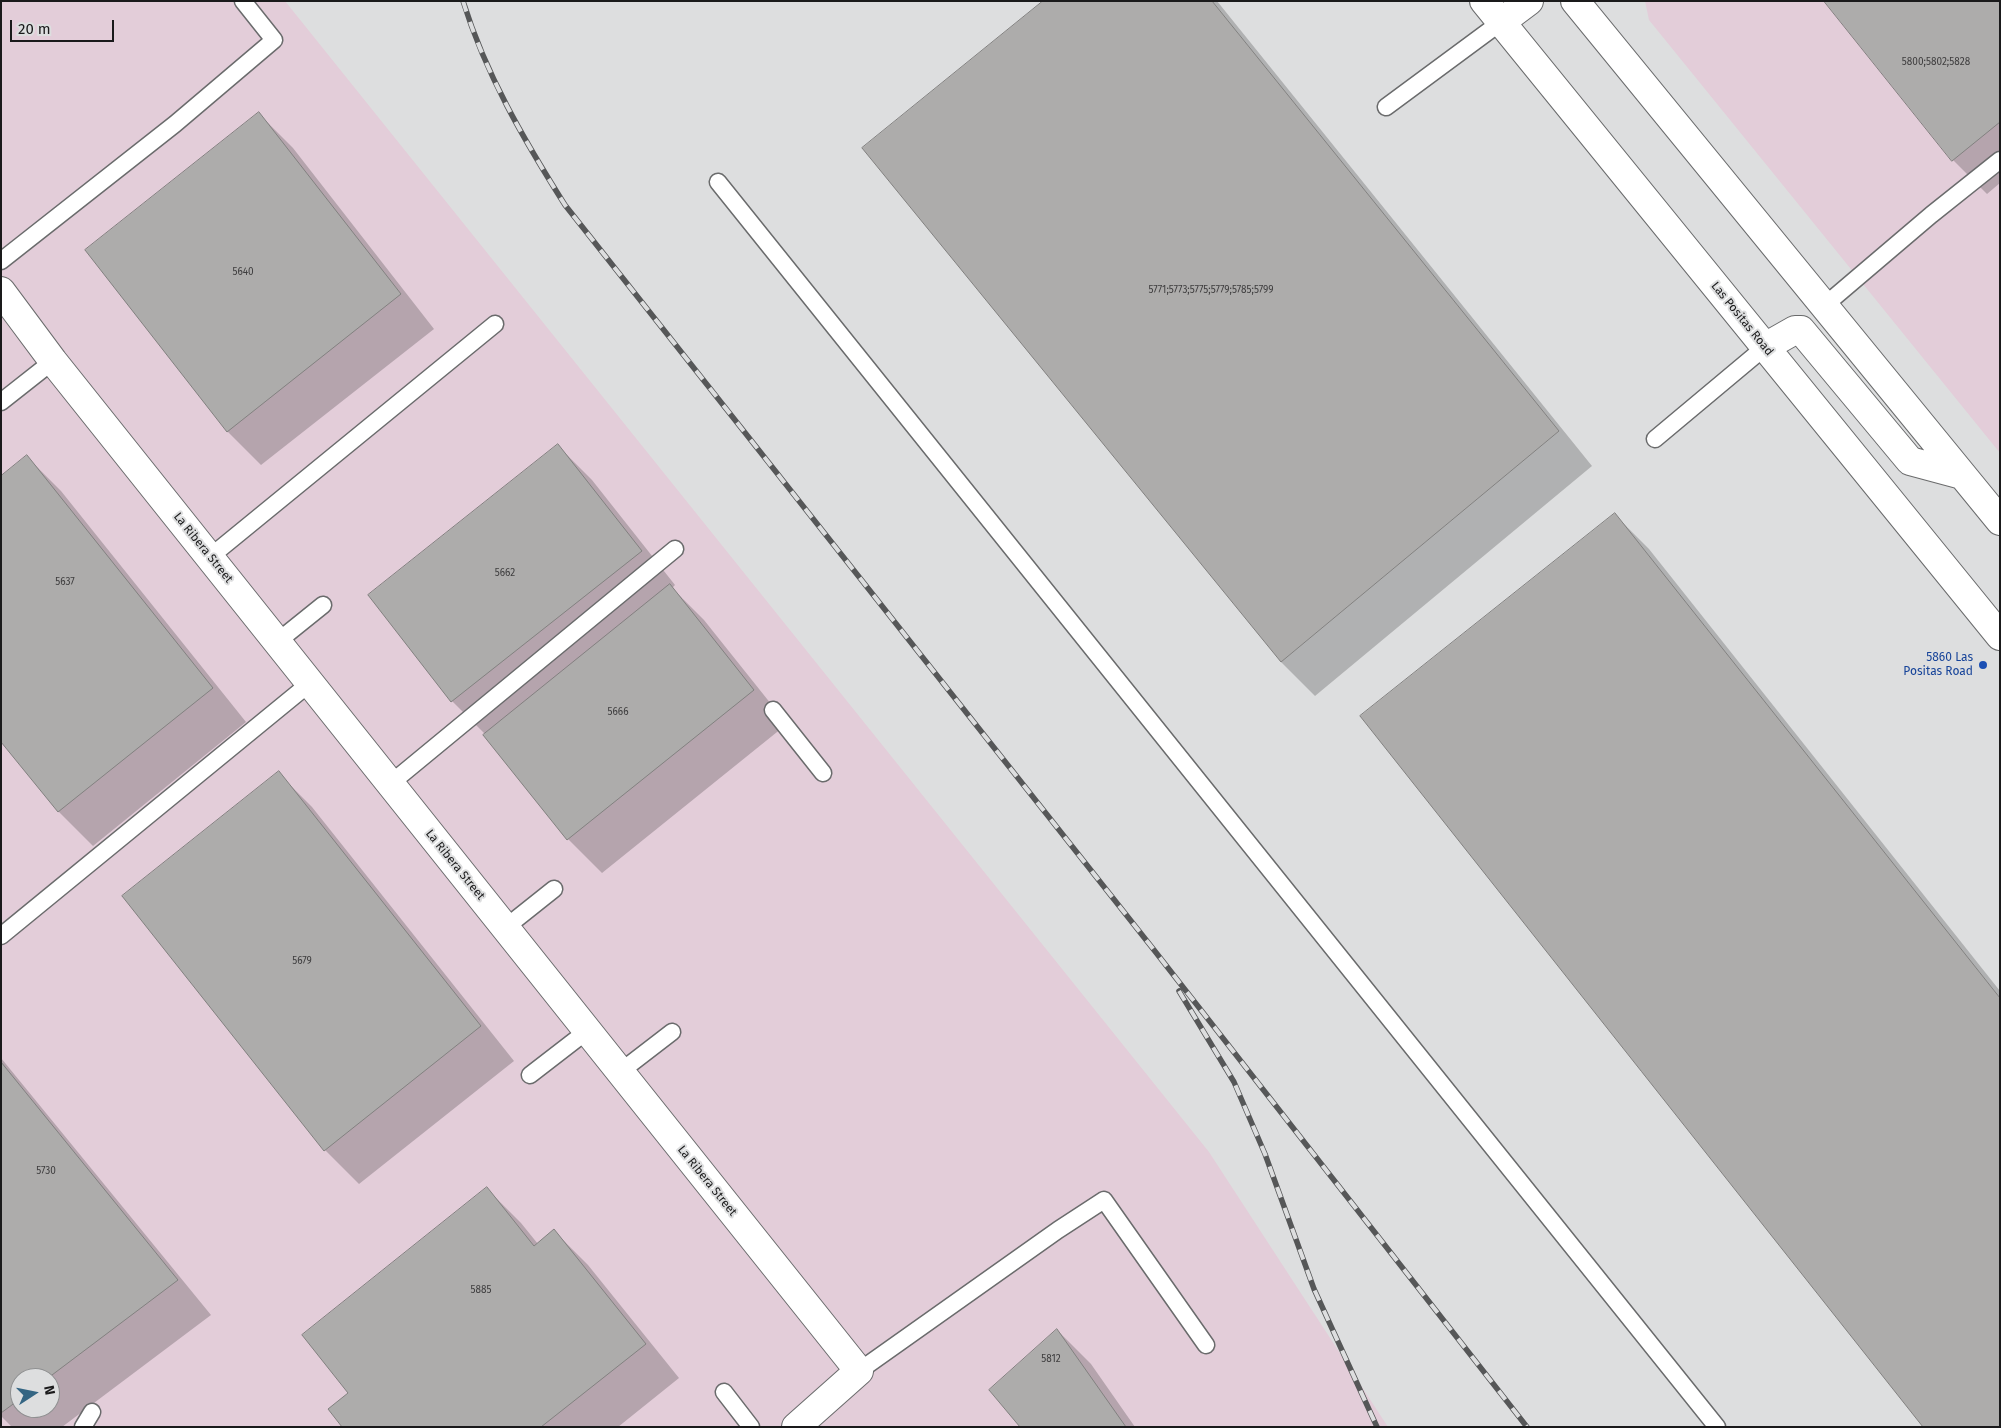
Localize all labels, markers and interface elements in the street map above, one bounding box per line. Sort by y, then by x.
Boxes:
scale bar [12,10,116,42]
text: 20 m [18,20,51,38]
house number: 5800;5802;5828 [1902,56,1970,68]
house number: 5640 [232,266,254,278]
street label: Las Positas Road [1708,279,1776,359]
house number: 5771;5773;5775;5779;5785;5799 [1149,284,1273,296]
street label: La Ribera Street [170,510,236,586]
house number: 5662 [495,567,515,579]
house number: 5637 [55,576,75,588]
place label: 5860 Las Positas Road [1903,651,1973,679]
marker: 5860 Las Positas Road [1977,659,1989,671]
house number: 5666 [608,706,628,718]
street label: La Ribera Street [422,827,488,903]
house number: 5679 [292,955,312,967]
street label: La Ribera Street [674,1143,740,1219]
house number: 5730 [36,1165,56,1177]
house number: 5885 [470,1284,492,1296]
house number: 5812 [1041,1353,1061,1365]
north arrow [10,1368,60,1418]
text: N [40,1384,58,1396]

